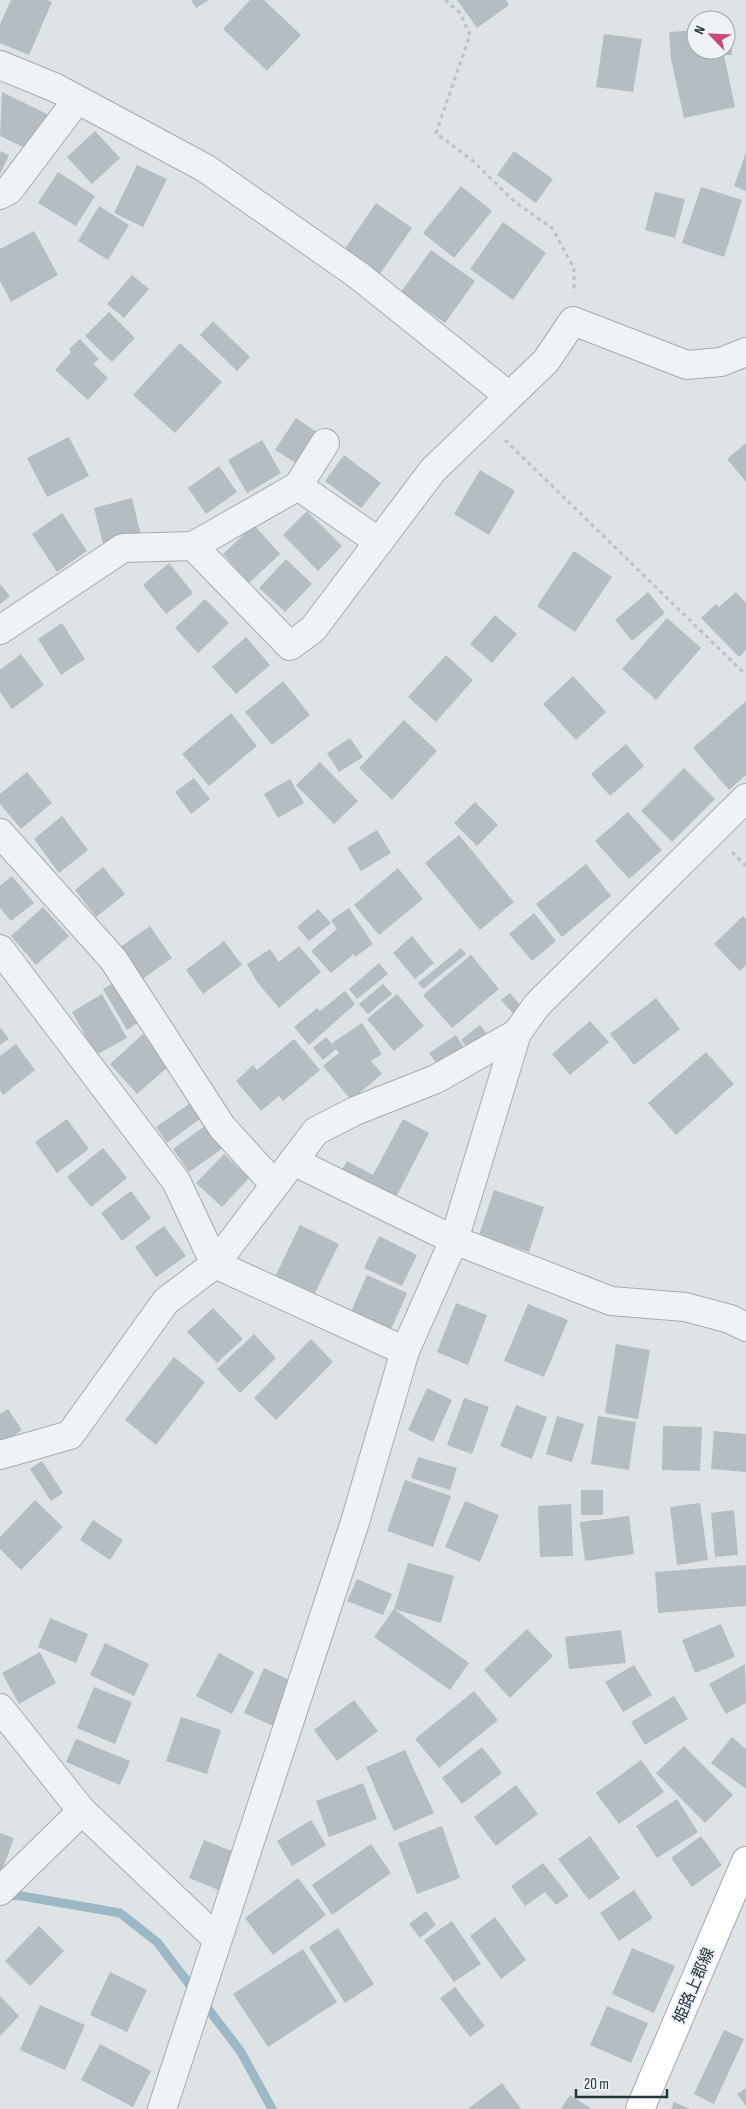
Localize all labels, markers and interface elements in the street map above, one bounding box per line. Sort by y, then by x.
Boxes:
north arrow [686,10,736,60]
text: N [690,23,709,37]
street label: 姫路上郡線 [670,1945,719,2026]
scale bar [576,2066,667,2098]
text: 20 m [584,2075,609,2094]

